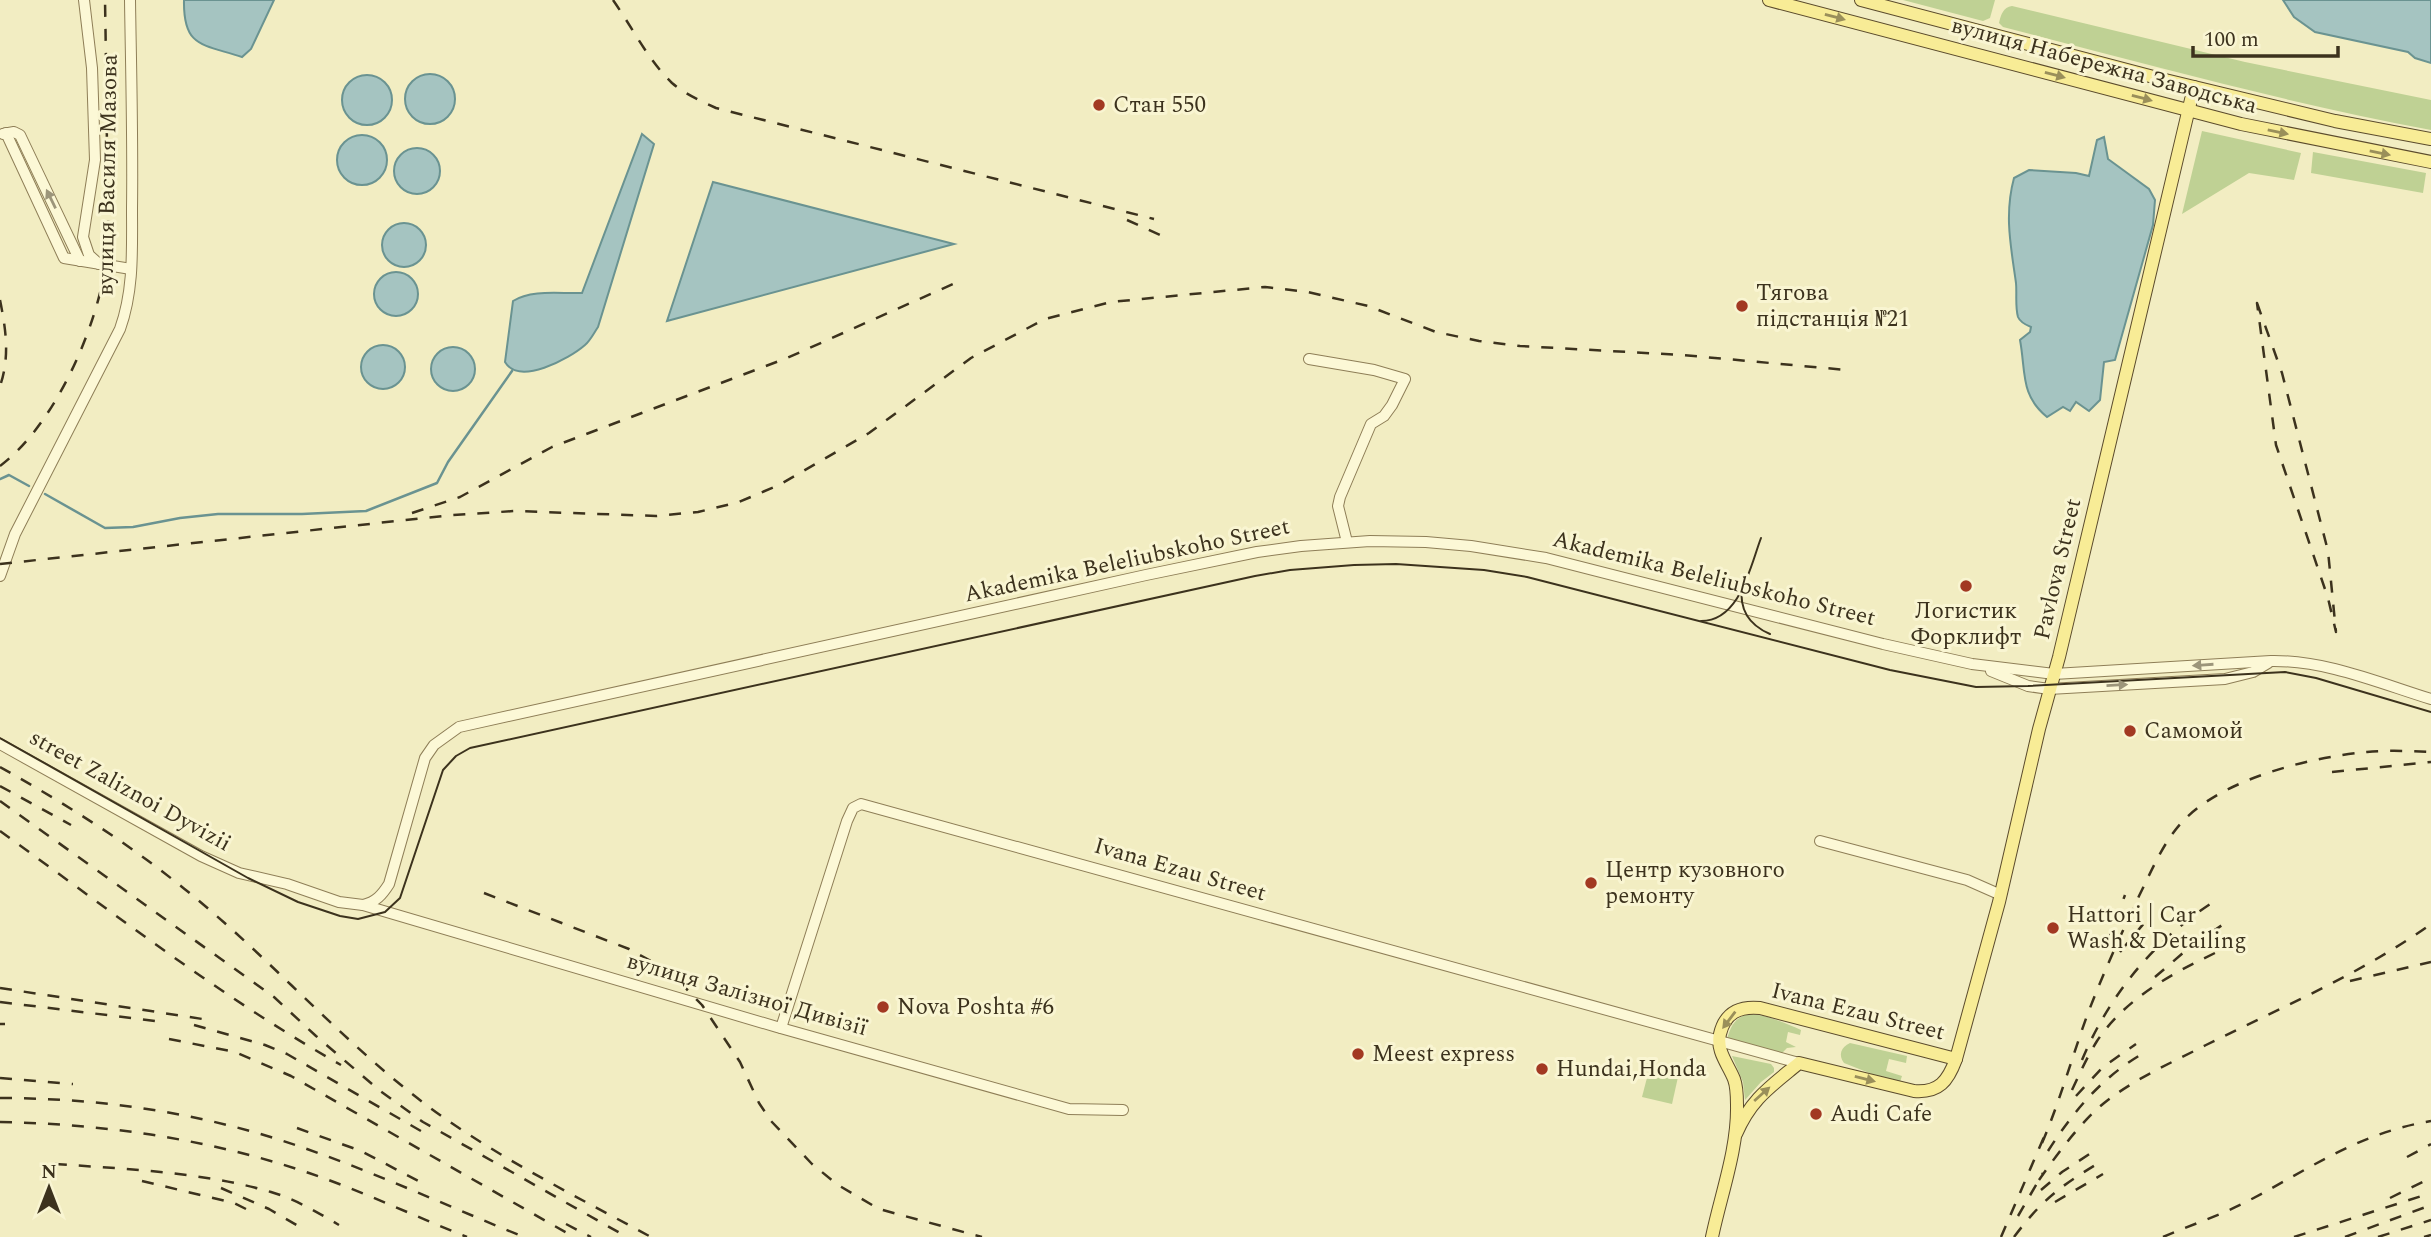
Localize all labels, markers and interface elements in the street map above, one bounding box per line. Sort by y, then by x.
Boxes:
street label: вулиця Набережна Заводська [1947,8,2261,124]
one-way arrow [1824,12,1846,23]
scale bar [2193,14,2338,58]
text: 100 m [2204,24,2259,56]
street label: вулиця Василя Мазова [88,54,128,296]
one-way arrow [2044,70,2066,81]
place label: Стан 550 [1113,88,1206,123]
one-way arrow [2132,94,2153,104]
marker: Стан 550 [1091,97,1107,113]
one-way arrow [2267,127,2289,138]
one-way arrow [2369,148,2391,159]
one-way arrow [45,189,57,209]
place label: Тягова пiдстанцiя №21 [1756,276,1909,337]
marker: Тягова пiдстанцiя №21 [1734,298,1750,314]
street label: Pavlova Street [2025,495,2091,643]
street label: Akademika Beleliubskoho Street [961,509,1293,613]
street label: Akademika Beleliubskoho Street [1549,522,1879,636]
marker: Логистик Форклифт [1958,578,1974,594]
place label: Логистик Форклифт [1911,594,2021,655]
one-way arrow [2192,660,2214,671]
one-way arrow [2107,680,2129,691]
place label: Самомой [2144,714,2243,749]
street label: street Zaliznoi Dyvizii [23,721,237,861]
marker: Самомой [2122,723,2138,739]
street label: Ivana Ezau Street [1090,829,1270,911]
place label: Центр кузовного ремонту [1605,853,1785,914]
marker: Центр кузовного ремонту [1583,875,1599,891]
place label: Hattori | Car Wash & Detailing [2067,898,2247,959]
marker: Hattori | Car Wash & Detailing [2045,920,2061,936]
street label: вулиця Залізної Дивізії [622,944,872,1046]
street label: Ivana Ezau Street [1767,974,1949,1050]
place label: Nova Poshta #6 [897,990,1054,1025]
marker: Nova Poshta #6 [875,999,891,1015]
one-way arrow [1721,1010,1736,1028]
place label: Meest express [1372,1037,1515,1072]
marker: Meest express [1350,1046,1366,1062]
place label: Hundai,Honda [1556,1052,1707,1087]
marker: Hundai,Honda [1534,1061,1550,1077]
one-way arrow [1854,1074,1876,1085]
one-way arrow [1753,1087,1770,1103]
place label: Audi Cafe [1830,1097,1932,1132]
marker: Audi Cafe [1808,1106,1824,1122]
north arrow [14,1153,84,1223]
text: N [41,1158,57,1187]

